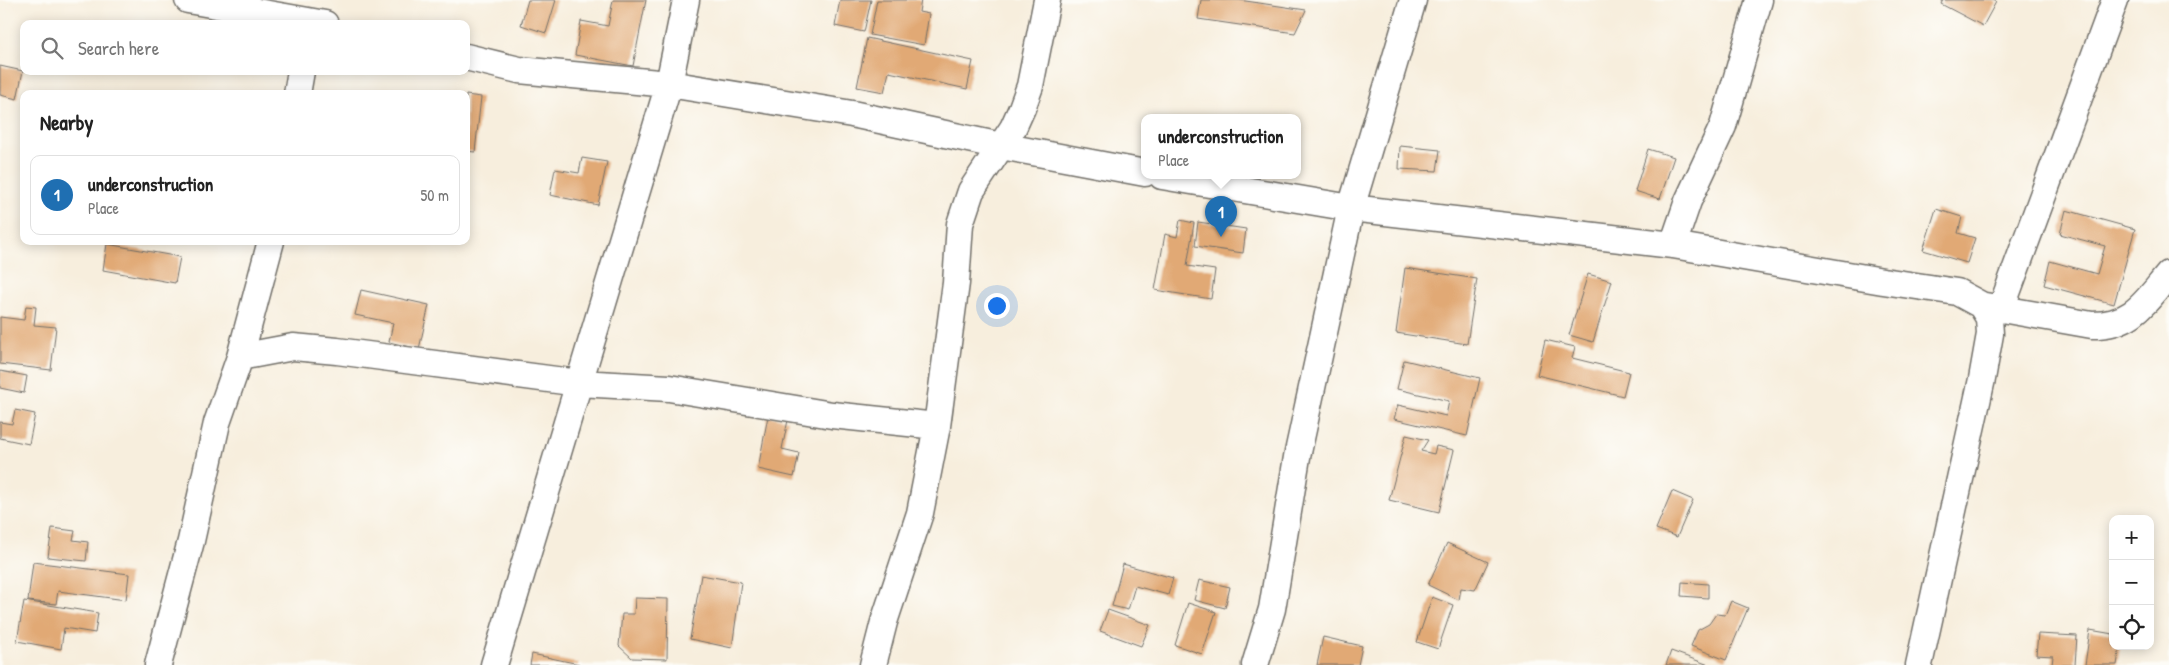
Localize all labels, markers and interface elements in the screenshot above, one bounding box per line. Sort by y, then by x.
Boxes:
search box [20,20,470,75]
icon: search [38,34,66,62]
text: Search here [78,35,159,61]
text: Nearby [40,108,93,137]
popup [1141,114,1301,179]
text: underconstruction [1158,123,1284,149]
text: Place [1158,149,1189,171]
text: underconstruction [88,171,213,197]
text: 1 [54,184,60,206]
text: 50 m [421,184,449,206]
pin: 1 [1205,196,1237,237]
text: Place [88,197,119,219]
your location [984,293,1010,319]
map controls [2109,515,2154,650]
button: + [2109,515,2154,560]
button: − [2109,560,2154,605]
button: locate [2109,605,2154,650]

